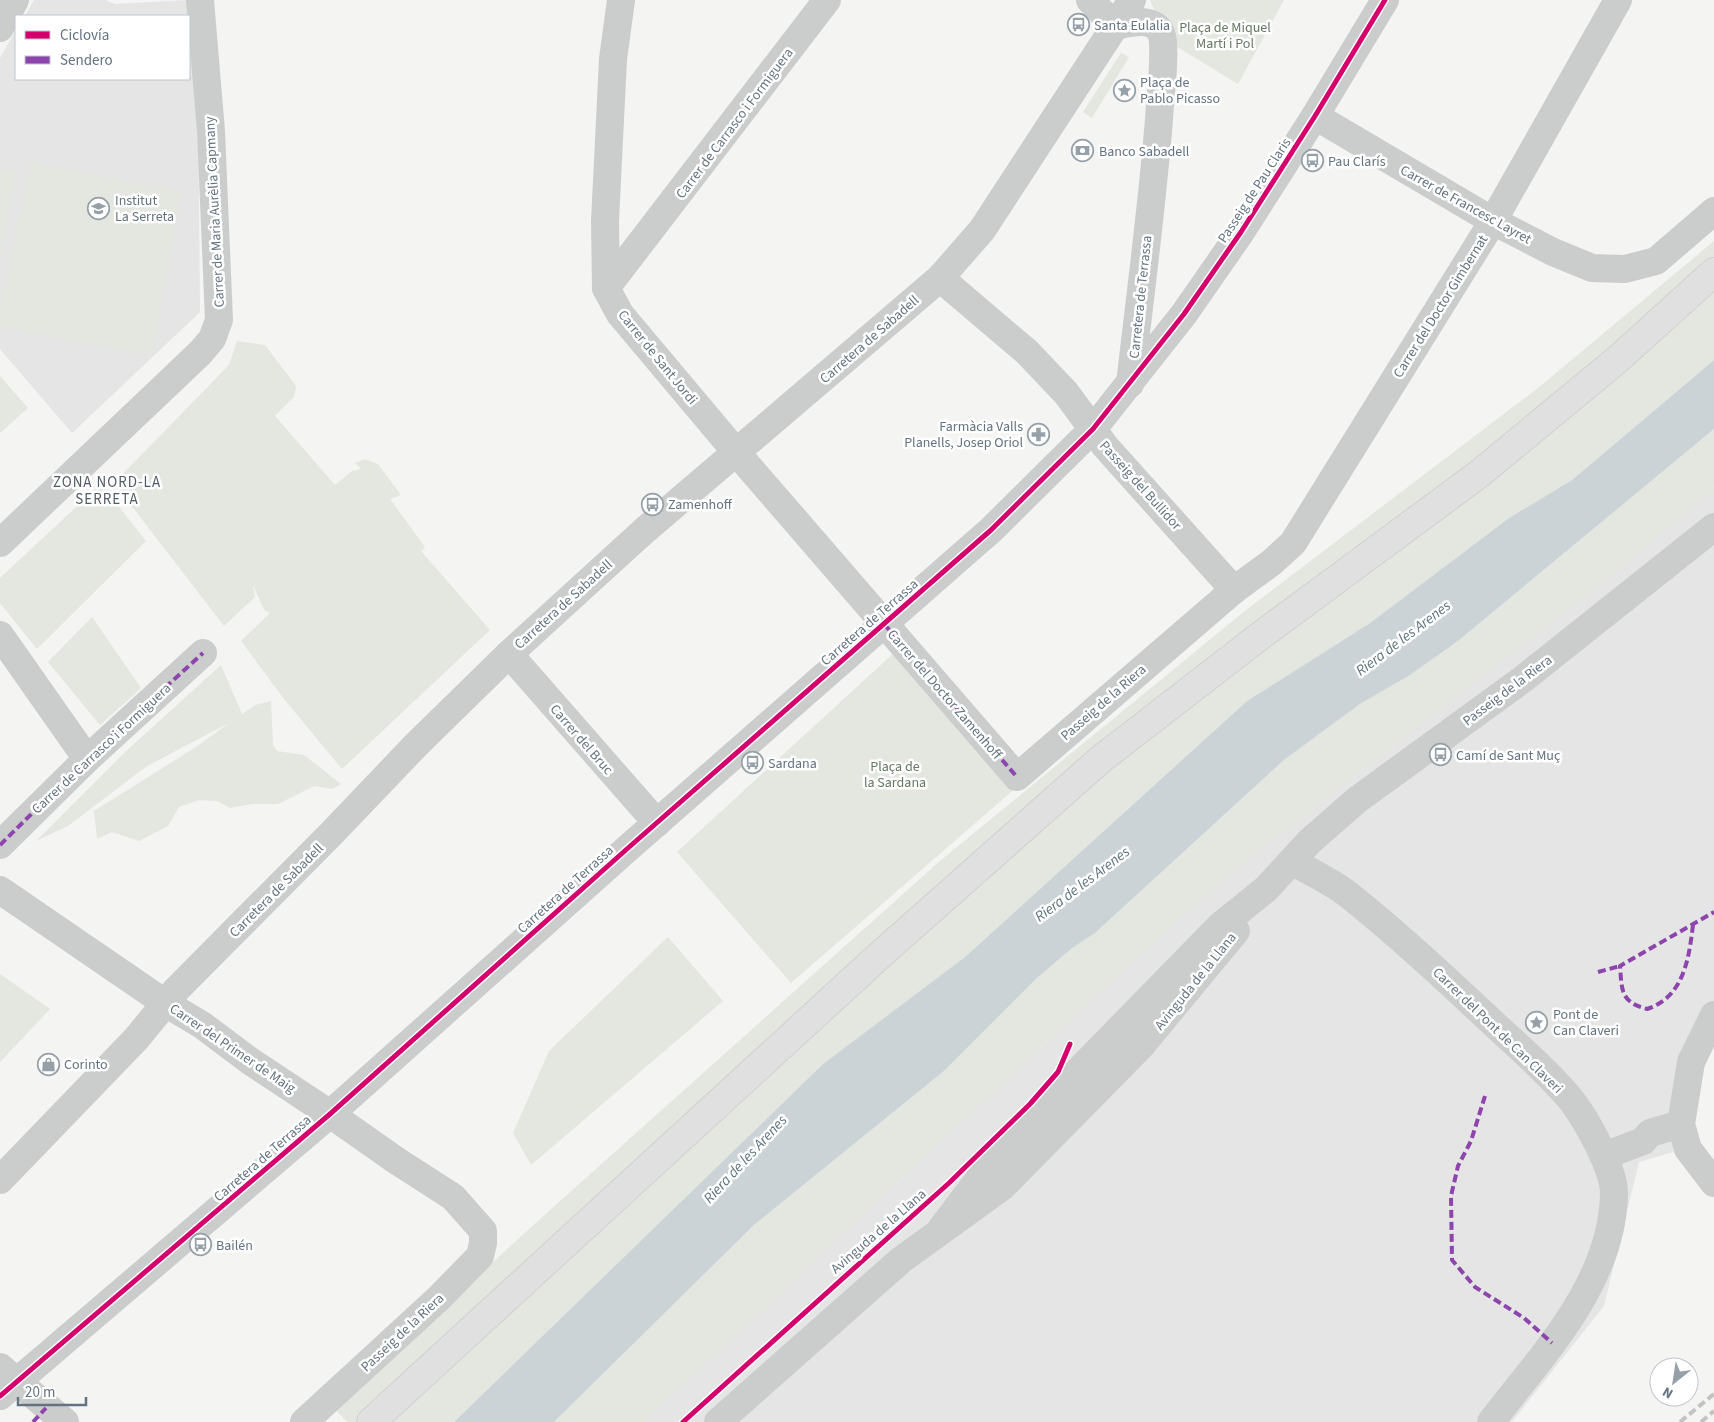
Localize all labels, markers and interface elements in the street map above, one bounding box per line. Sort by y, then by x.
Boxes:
bus stop icon: Santa Eulalia [1066,13,1090,37]
legend [15,15,190,80]
place label: Santa Eulalia [1094,16,1170,36]
park label: Plaça de Miquel Martí i Pol [1179,18,1271,54]
text: Ciclovía [60,25,109,46]
street label: Carrer de Carrasco i Formiguera [671,44,798,203]
text: Sendero [60,50,113,71]
place label: Plaça de Pablo Picasso [1140,73,1220,109]
place icon: Plaça de Pablo Picasso [1112,78,1136,102]
street label: Carrer de Maria Aurèlia Capmany [200,115,230,308]
street label: Passeig de Pau Claris [1213,134,1296,247]
bank icon: Banco Sabadell [1071,139,1095,163]
place label: Banco Sabadell [1099,142,1190,162]
bus stop icon: Pau Clarís [1300,149,1324,173]
place label: Pau Clarís [1328,152,1386,172]
street label: Carrer de Francesc Layret [1396,160,1535,249]
place label: Institut La Serreta [115,191,174,227]
school or university icon: Institut La Serreta [87,196,111,220]
street label: Carrer del Doctor Gimbernat [1389,231,1493,382]
street label: Carretera de Terrassa [1125,235,1157,360]
street label: Carretera de Sabadell [816,291,924,389]
street label: Carrer de Sant Jordi [613,306,702,409]
place label: Farmàcia Valls Planells, Josep Oriol [904,417,1023,453]
pharmacy icon: Farmàcia Valls Planells, Josep Oriol [1027,422,1051,446]
street label: Passeig del Bullidor [1095,437,1186,535]
district label: ZONA NORD-LA SERRETA [53,472,161,510]
bus stop icon: Zamenhoff [640,492,664,516]
place label: Zamenhoff [668,495,733,515]
street label: Carretera de Sabadell [510,555,617,654]
street label: Carretera de Terrassa [816,575,923,671]
water label: Riera de les Arenes [1351,596,1455,681]
street label: Carrer del Doctor Zamenhoff [882,625,1007,765]
street label: Passeig de la Riera [1459,651,1556,731]
street label: Passeig de la Riera [1057,660,1151,745]
street label: Carrer de Carrasco i Formiguera [27,679,176,819]
street label: Carrer del Bruc [545,700,618,780]
bus stop icon: Camí de Sant Muç [1428,743,1452,767]
place label: Camí de Sant Muç [1456,746,1561,766]
bus stop icon: Sardana [740,751,764,775]
place label: Sardana [768,754,817,774]
park label: Plaça de la Sardana [864,757,926,793]
street label: Carretera de Sabadell [225,839,329,942]
street label: Carretera de Terrassa [513,841,618,939]
water label: Riera de les Arenes [1030,842,1134,927]
street label: Avinguda de la Llana [1150,929,1241,1035]
street label: Carrer del Pont de Can Claveri [1428,963,1567,1098]
street label: Carrer del Primer de Maig [166,999,299,1098]
place label: Pont de Can Claveri [1553,1005,1619,1041]
place icon: Pont de Can Claveri [1525,1010,1549,1034]
shop icon: Corinto [36,1052,60,1076]
place label: Corinto [64,1055,108,1075]
water label: Riera de les Arenes [699,1110,792,1208]
street label: Carretera de Terrassa [209,1111,316,1207]
street label: Avinguda de la Llana [827,1185,931,1279]
bus stop icon: Bailén [188,1233,212,1257]
place label: Bailén [216,1236,253,1256]
street label: Passeig de la Riera [357,1289,449,1377]
north arrow [1649,1357,1699,1407]
scale bar [18,1374,85,1406]
text: N [1659,1381,1677,1403]
text: 20 m [25,1382,55,1403]

